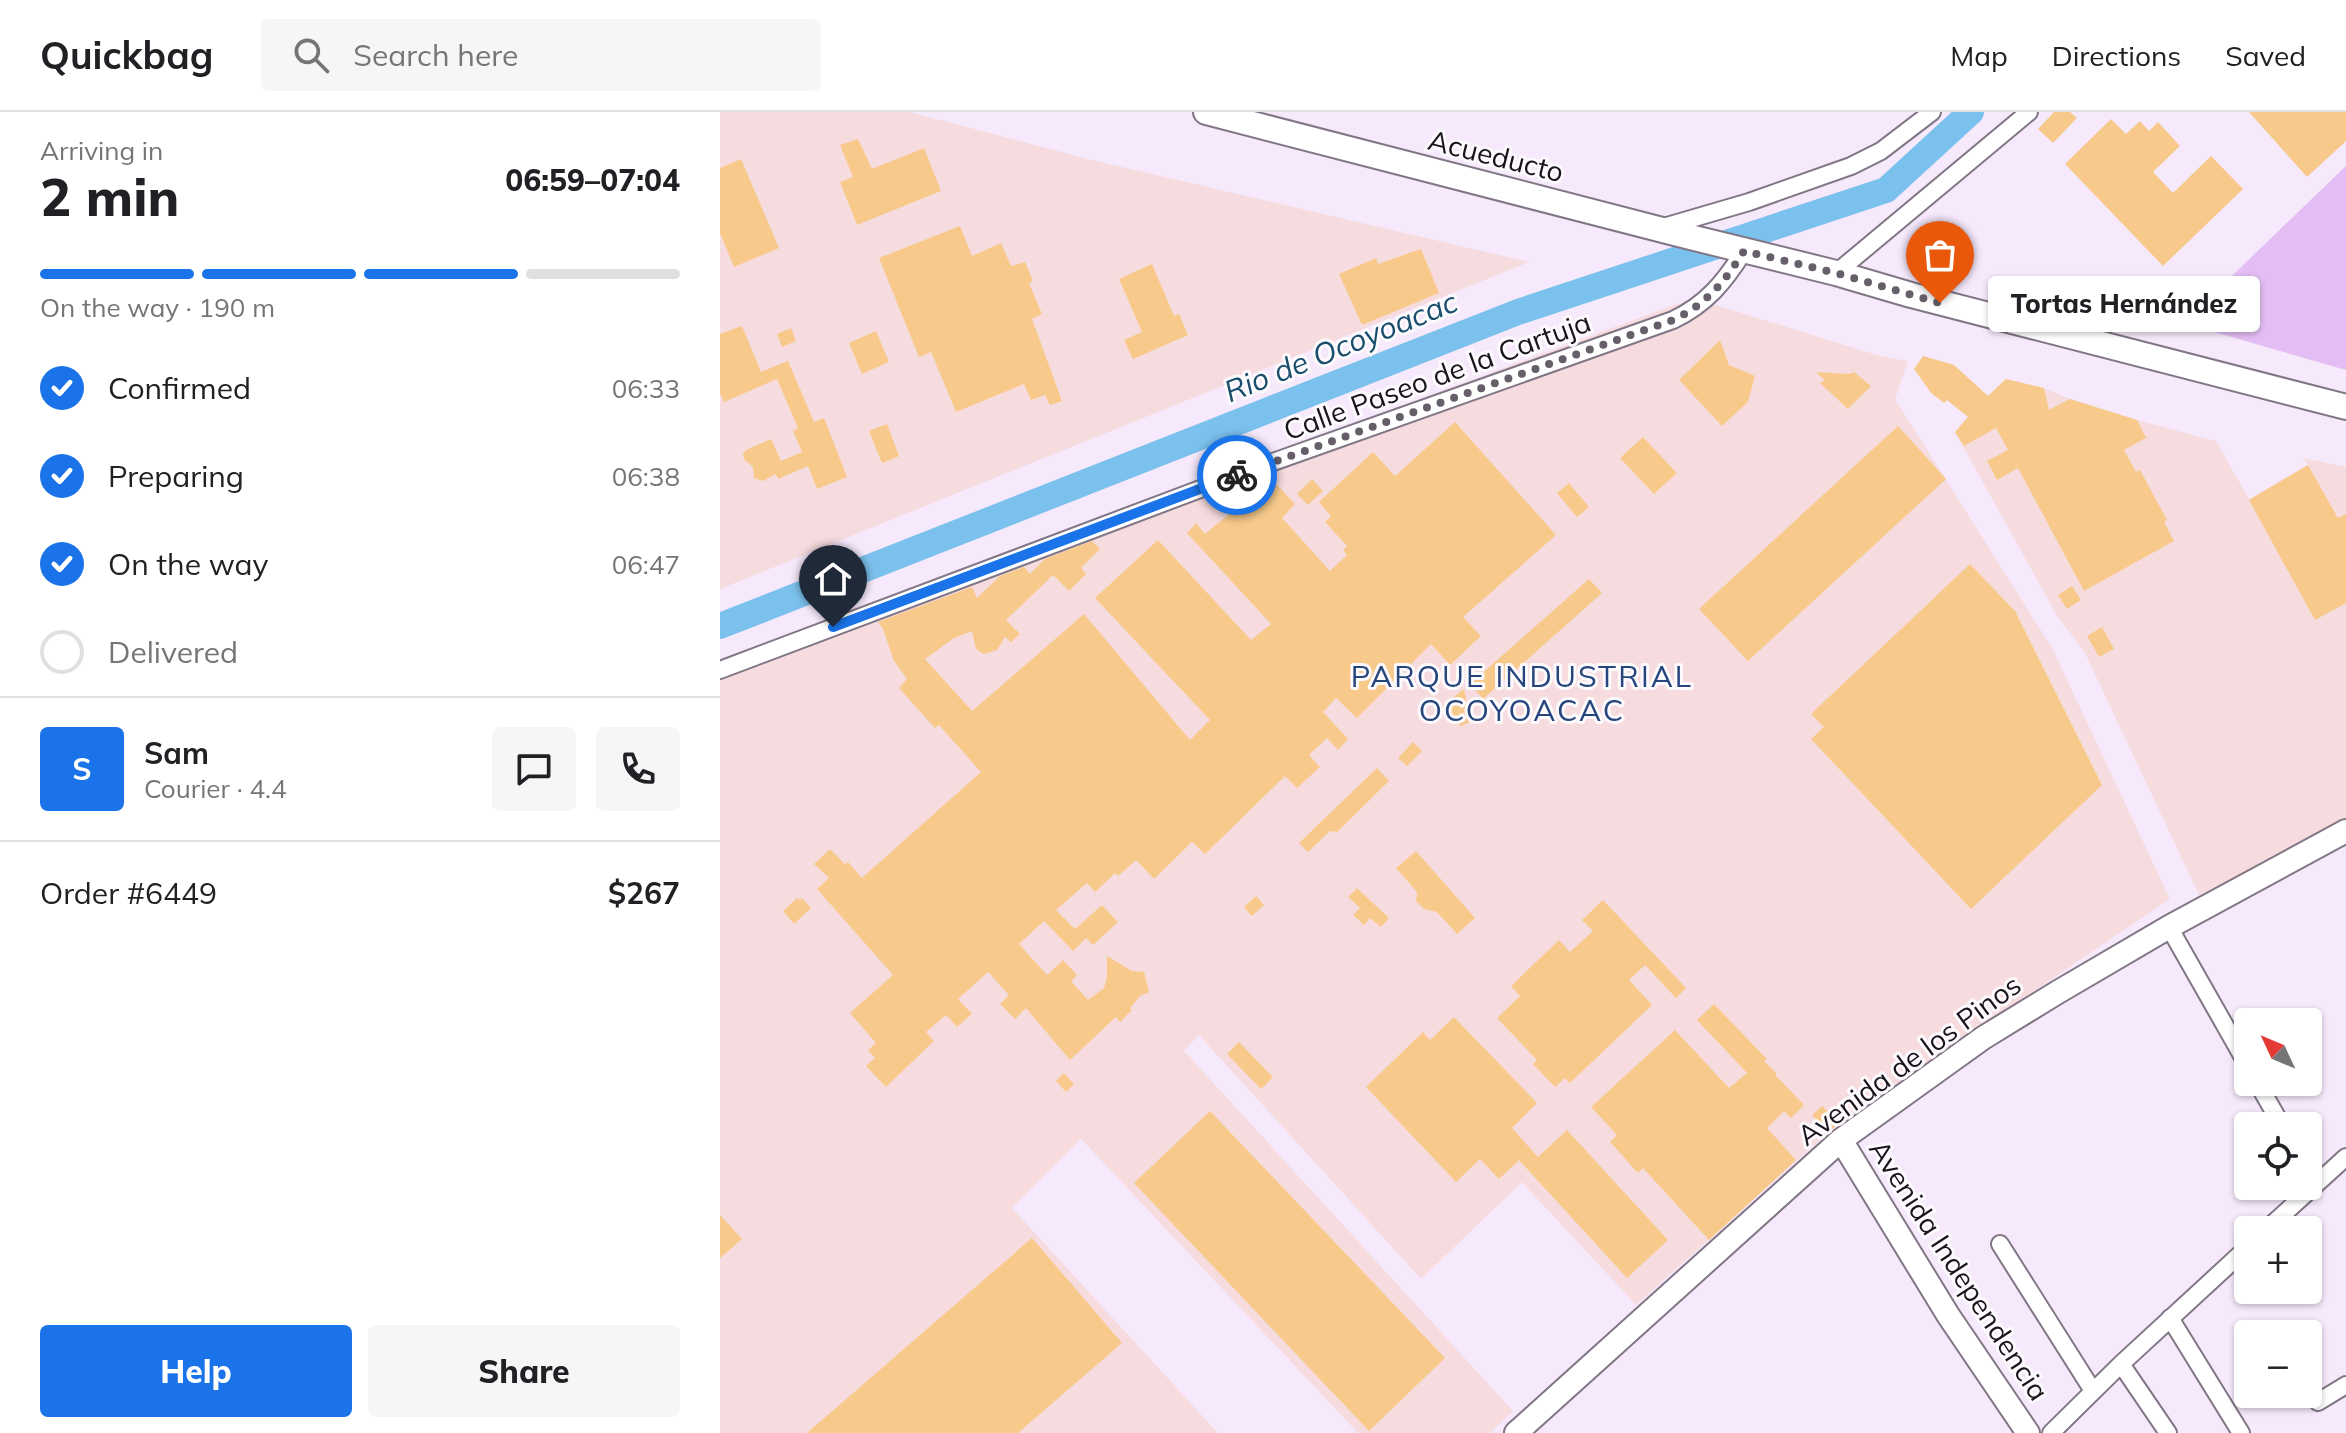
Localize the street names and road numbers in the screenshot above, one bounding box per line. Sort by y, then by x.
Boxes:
street label: Acueducto [1425,122,1567,189]
street label: Calle Paseo de la Cartuja [1279,304,1595,447]
street label: Avenida de los Pinos [1790,967,2027,1153]
street label: Avenida Independencia [1862,1133,2057,1407]

